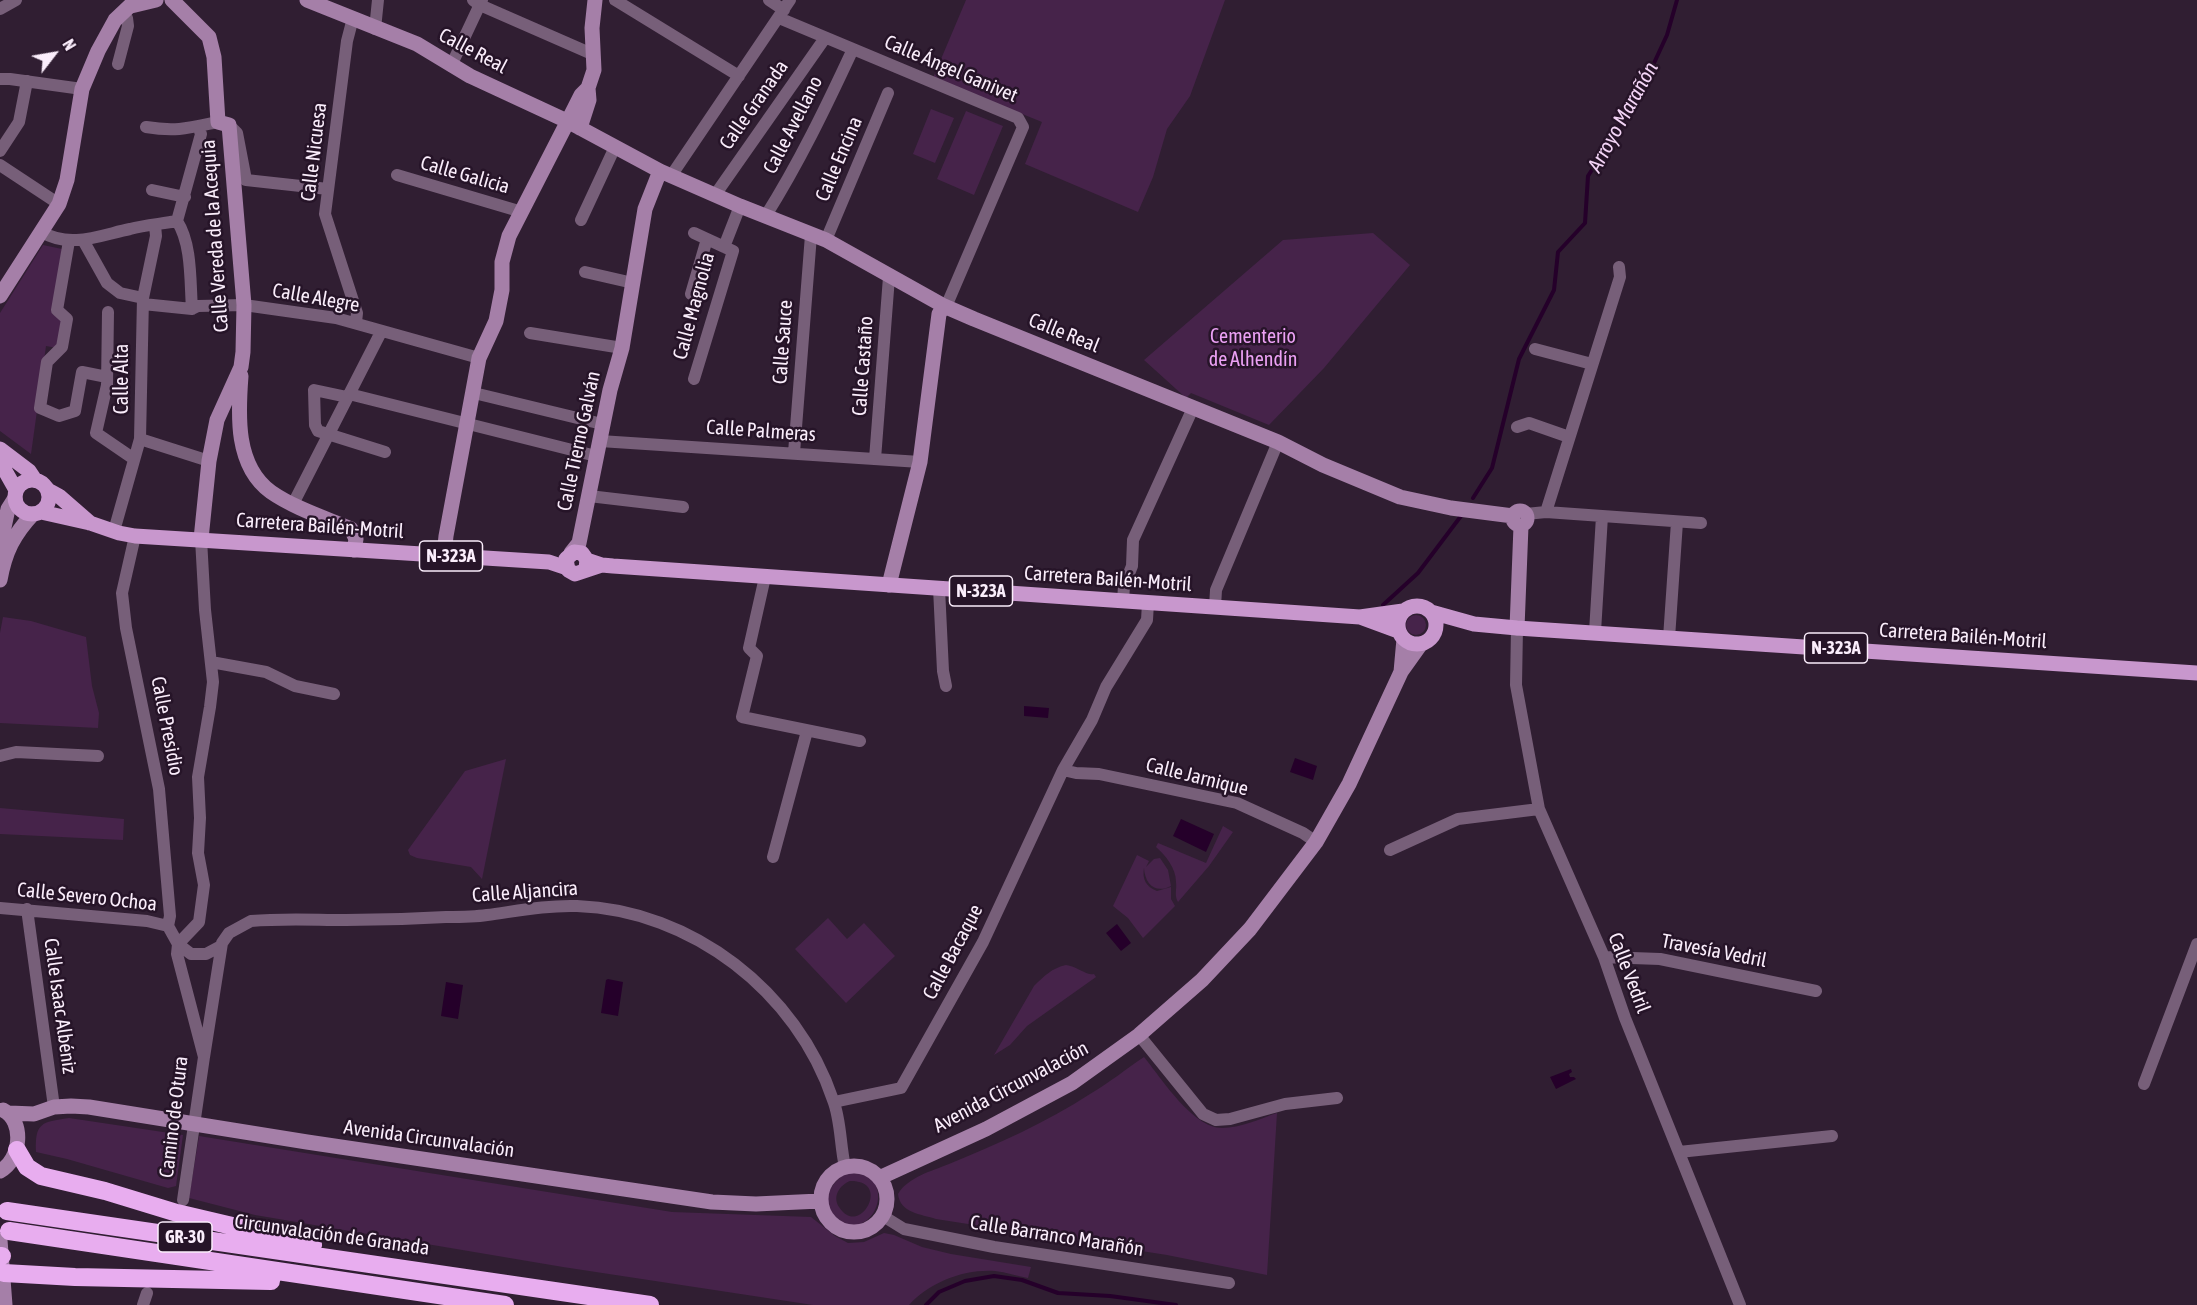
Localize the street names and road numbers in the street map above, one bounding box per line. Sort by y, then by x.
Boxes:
street label: Calle Real [435,23,511,79]
street label: Calle Ángel Ganivet [881,30,1021,108]
street label: Calle Granada [714,56,794,154]
street label: Calle Avellano [758,72,828,178]
street label: Calle Nicuesa [296,101,332,203]
street label: Calle Encina [810,113,868,205]
street label: Calle Vereda de la Acequia [196,139,234,333]
street label: Calle Galicia [418,151,512,199]
street label: Calle Magnolia [668,250,720,362]
street label: Calle Alegre [271,279,361,317]
street label: Calle Sauce [768,299,798,385]
street label: Calle Real [1025,308,1103,358]
street label: Calle Castaño [848,315,878,417]
street label: Calle Alta [110,344,134,414]
street label: Calle Tierno Galván [552,369,606,513]
street label: Calle Palmeras [705,415,817,447]
street label: Carretera Bailén-Motril [235,508,405,544]
road number: N-323A [420,541,482,571]
street label: Carretera Bailén-Motril [1023,561,1193,597]
road number: N-323A [950,576,1012,606]
street label: Carretera Bailén-Motril [1878,618,2048,654]
road number: N-323A [1804,633,1868,663]
street label: Calle Presidio [146,674,188,778]
street label: Calle Jarnique [1143,753,1251,801]
street label: Calle Aljancira [471,876,579,908]
street label: Calle Severo Ochoa [16,878,158,916]
street label: Calle Bacaque [918,900,988,1004]
street label: Calle Vedril [1603,929,1655,1017]
street label: Travesía Vedril [1659,929,1769,973]
street label: Calle Isaac Albéniz [39,937,81,1075]
street label: Avenida Circunvalación [929,1036,1093,1138]
street label: Camino de Otura [155,1055,193,1179]
street label: Avenida Circunvalación [342,1115,516,1163]
street label: Circunvalación de Granada [233,1209,431,1261]
street label: Calle Barranco Marañón [968,1210,1146,1262]
road number: GR-30 [158,1222,212,1252]

